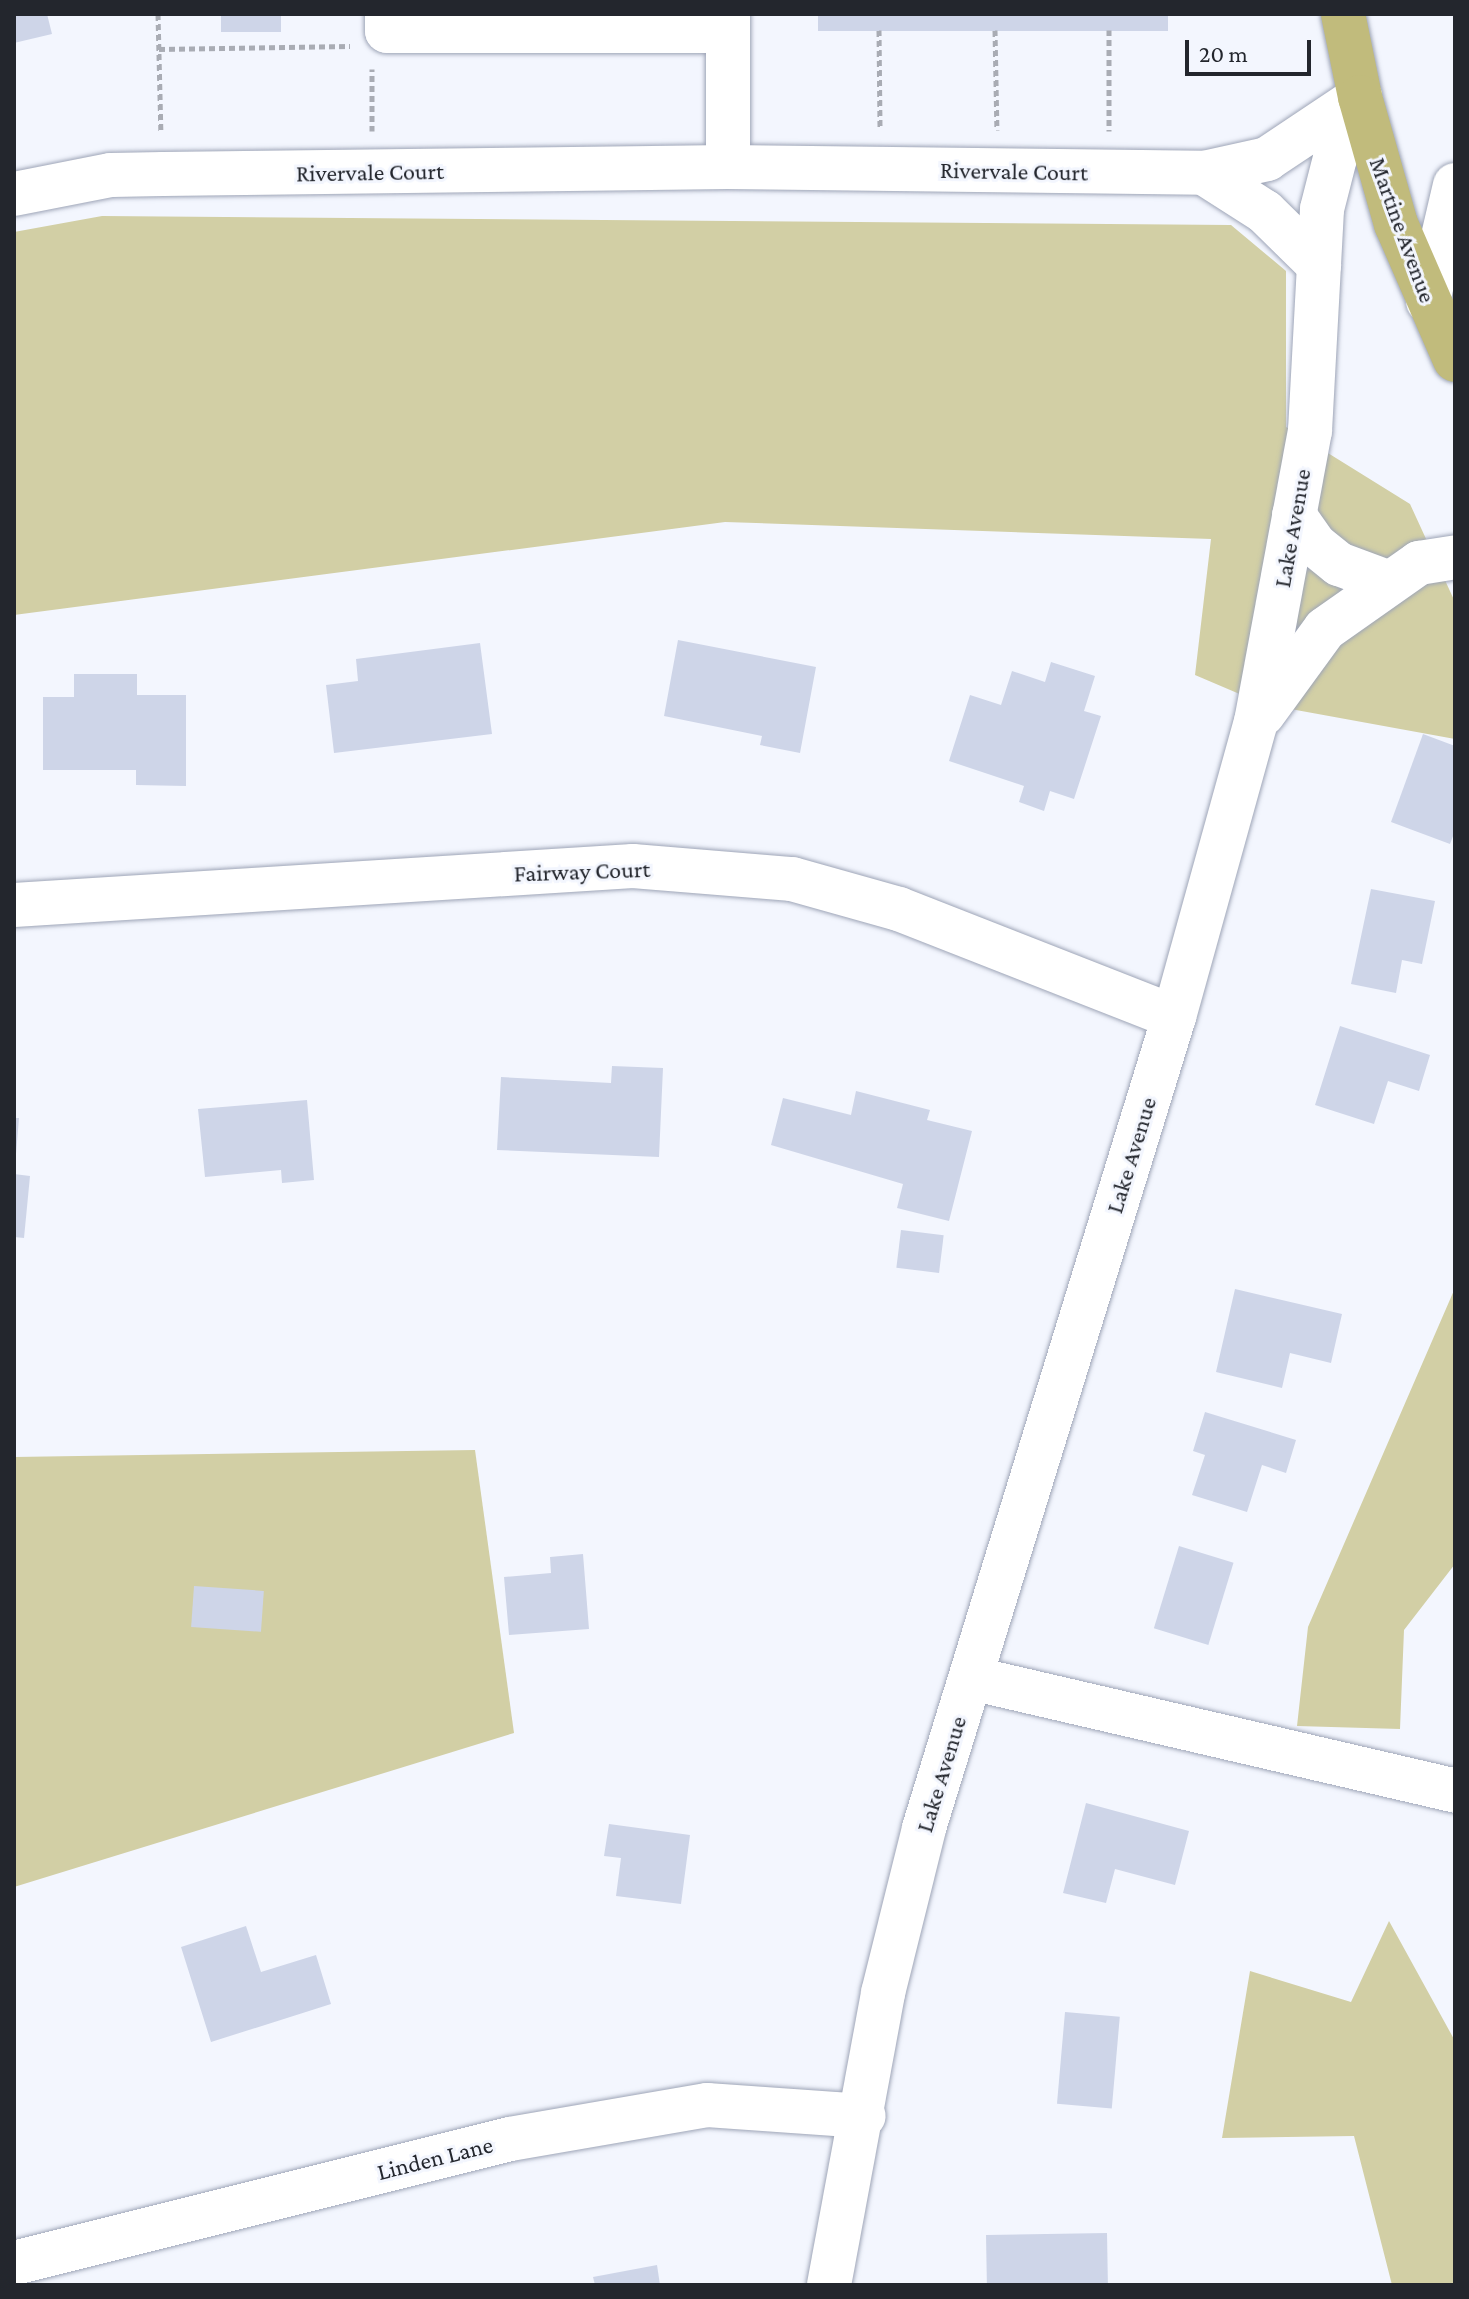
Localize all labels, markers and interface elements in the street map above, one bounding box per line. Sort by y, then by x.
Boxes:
scale bar [1189,24,1315,74]
text: 20 m [1199,40,1248,67]
street label: Martine Avenue [1363,153,1443,307]
street label: Rivervale Court [940,155,1088,187]
street label: Rivervale Court [296,156,444,188]
street label: Lake Avenue [1267,466,1317,590]
street label: Fairway Court [513,854,651,888]
street label: Lake Avenue [1100,1093,1162,1217]
street label: Lake Avenue [910,1712,972,1836]
street label: Linden Lane [374,2130,496,2186]

